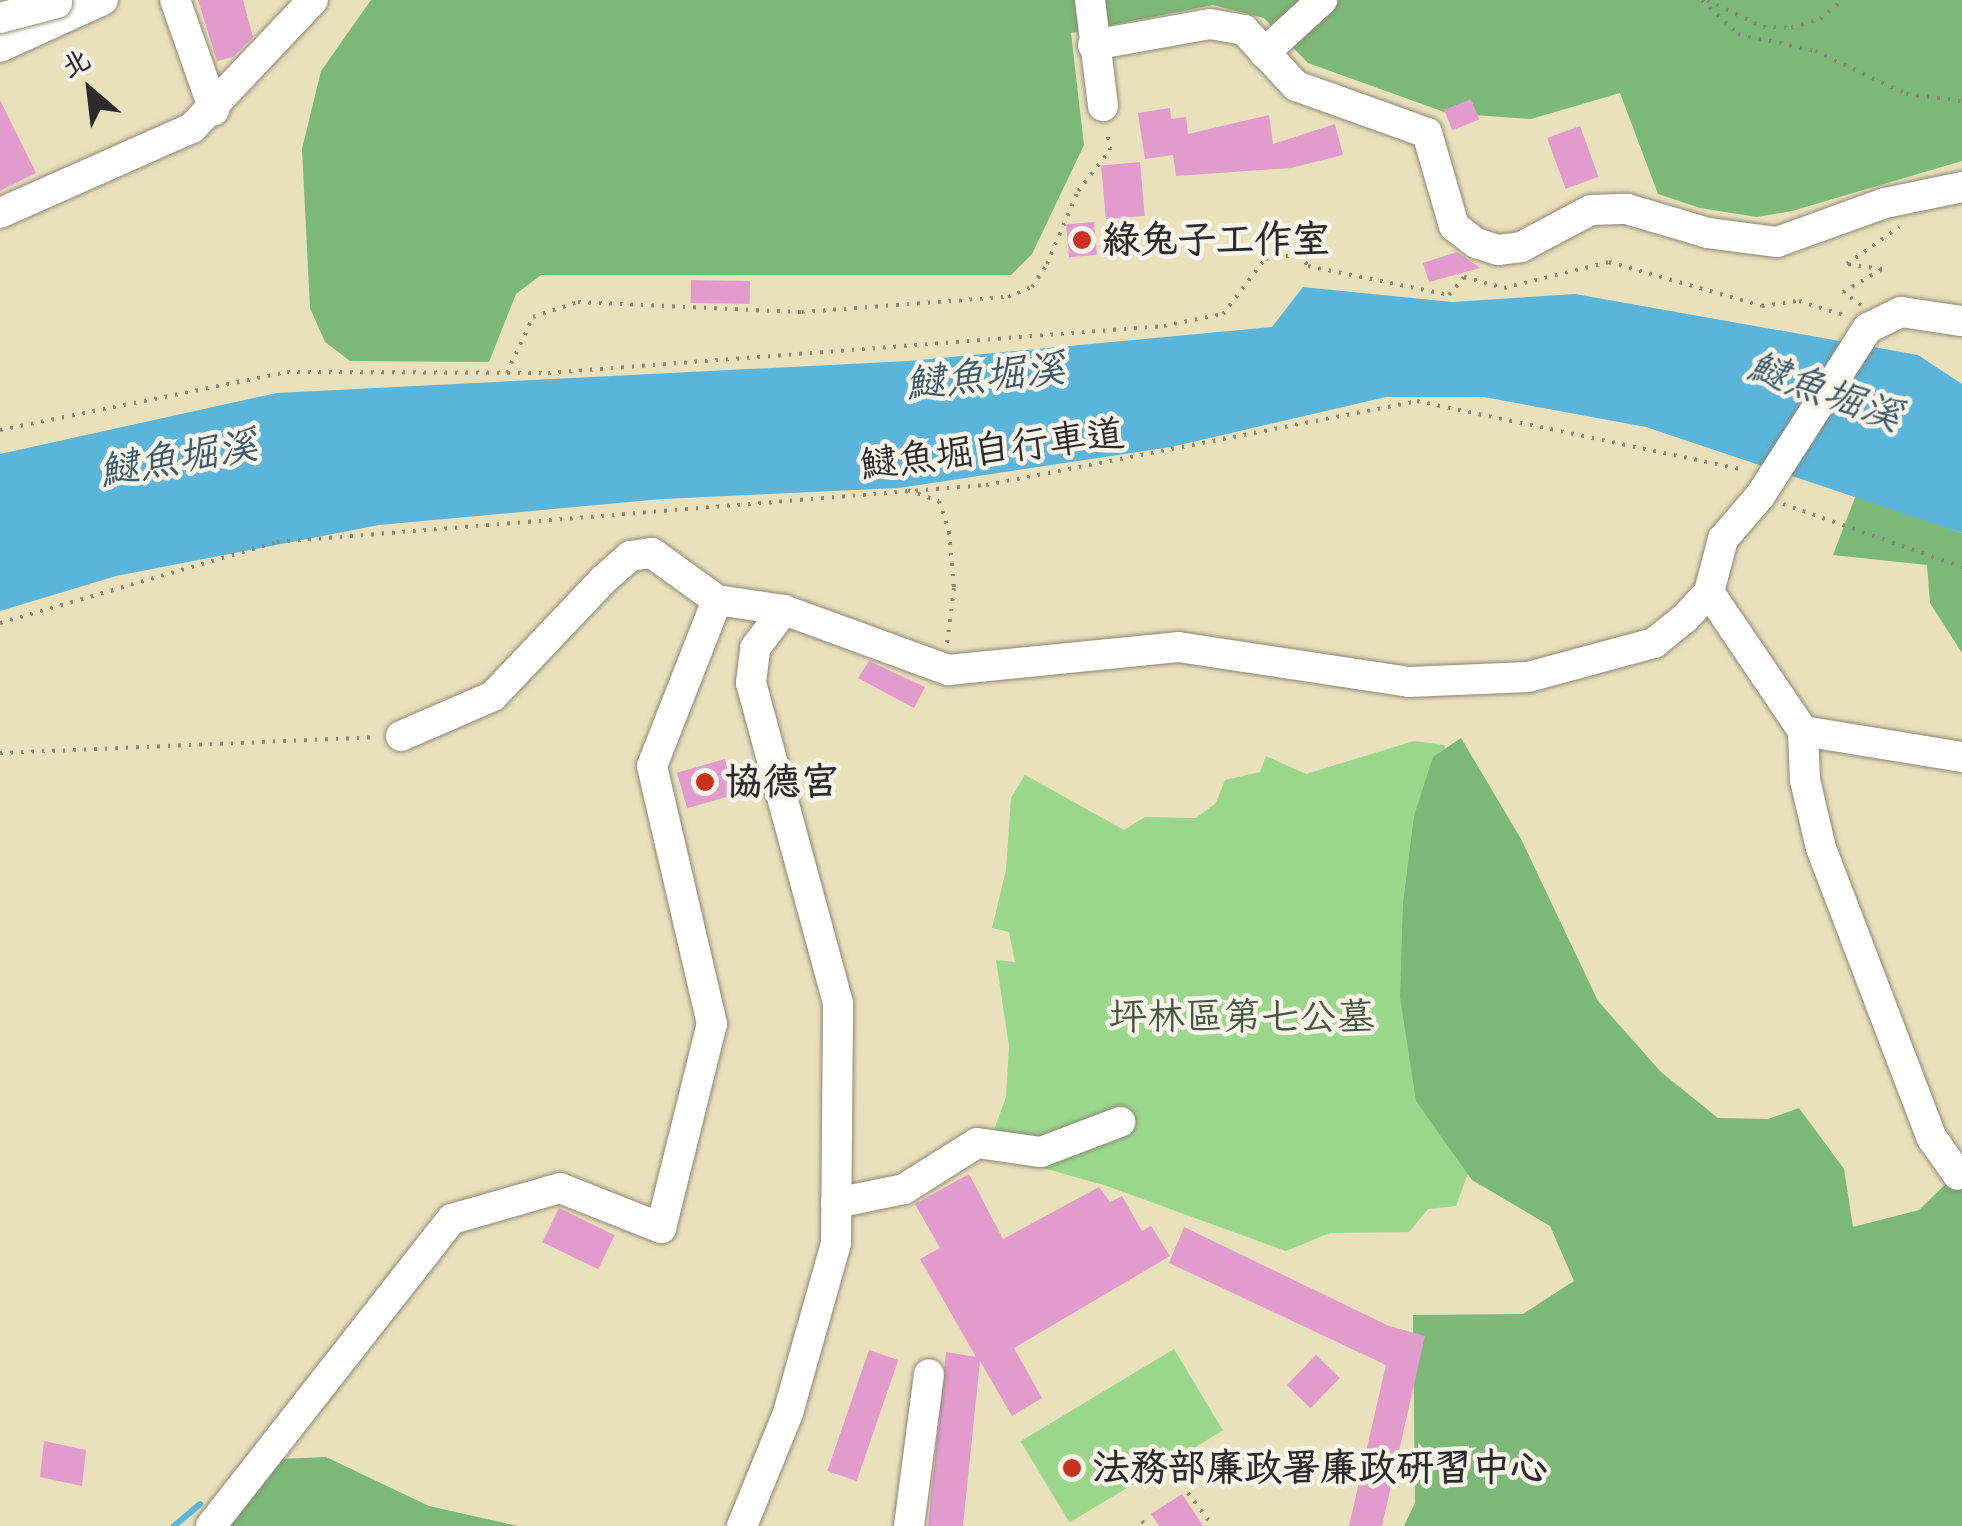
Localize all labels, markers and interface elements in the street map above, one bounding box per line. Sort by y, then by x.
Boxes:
text: 北 [52,35,100,91]
north arrow [40,40,140,140]
place label: 綠兔子工作室 [1102,217,1330,263]
marker: 綠兔子工作室 [1071,229,1093,251]
water label: 𩻸魚堀溪 [1742,341,1908,441]
water label: 𩻸魚堀溪 [903,344,1067,408]
street label: 𩻸魚堀自行車道 [857,410,1127,488]
water label: 𩻸魚堀溪 [95,420,261,496]
place label: 協德宮 [725,759,839,805]
marker: 協德宮 [694,771,716,793]
park label: 坪林區第七公墓 [1109,994,1375,1040]
place label: 法務部廉政署廉政研習中心 [1092,1445,1548,1491]
marker: 法務部廉政署廉政研習中心 [1061,1457,1083,1479]

